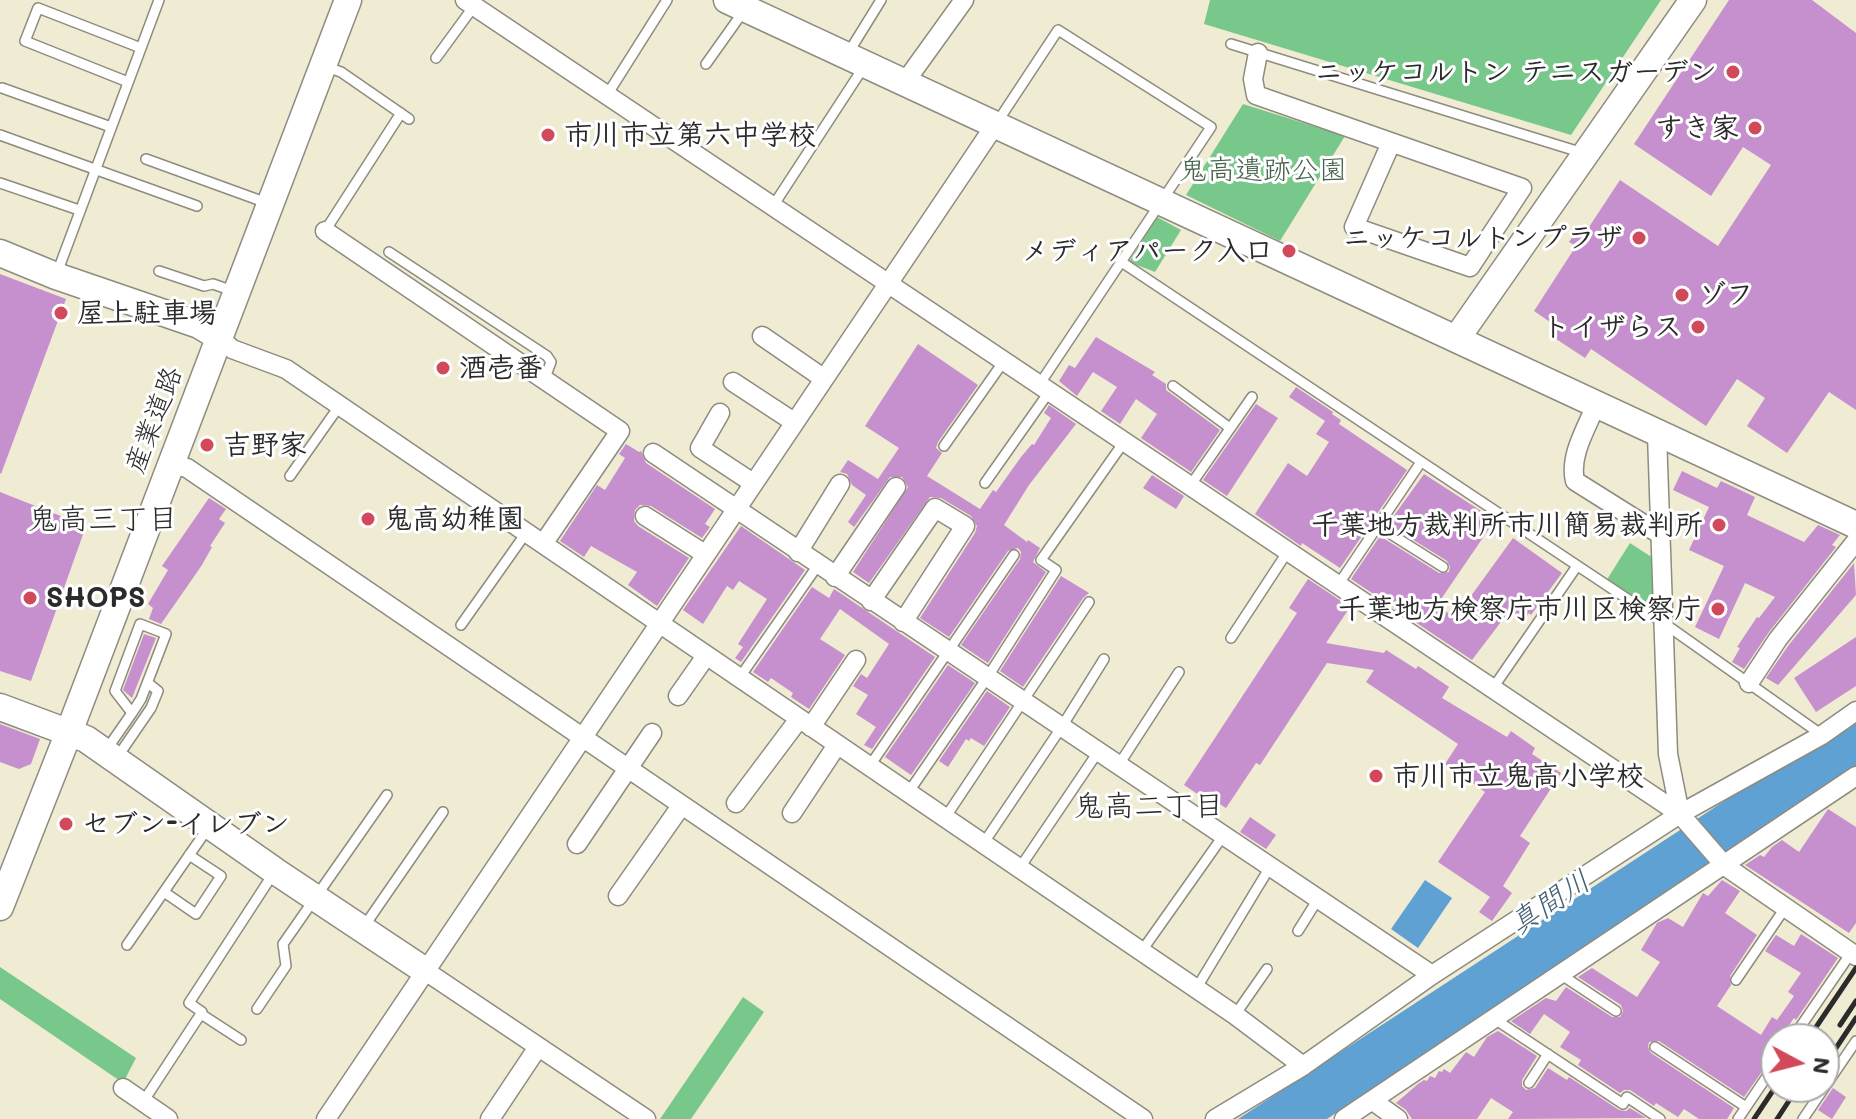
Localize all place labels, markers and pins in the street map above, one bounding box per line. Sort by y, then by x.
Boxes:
place label: ニッケコルトン テニスガーデン [1315,55,1717,89]
marker: ニッケコルトン テニスガーデン [1724,63,1742,81]
place label: すき家 [1655,111,1739,145]
place label: 市川市立第六中学校 [564,118,816,152]
marker: すき家 [1746,119,1764,137]
marker: 市川市立第六中学校 [539,126,557,144]
place label: ニッケコルトンプラザ [1343,221,1623,255]
marker: ニッケコルトンプラザ [1630,229,1648,247]
place label: メディアパーク入口 [1021,234,1273,268]
marker: メディアパーク入口 [1280,242,1298,260]
place label: ゾフ [1698,278,1754,312]
marker: ゾフ [1673,286,1691,304]
place label: 屋上駐車場 [77,296,217,330]
marker: 屋上駐車場 [52,304,70,322]
place label: トイザらス [1542,310,1682,344]
marker: トイザらス [1689,318,1707,336]
place label: 酒壱番 [459,351,543,385]
marker: 酒壱番 [434,359,452,377]
place label: 吉野家 [223,428,307,462]
marker: 吉野家 [198,436,216,454]
place label: 鬼高幼稚園 [384,502,524,536]
place label: 千葉地方裁判所市川簡易裁判所 [1311,508,1703,542]
marker: 鬼高幼稚園 [359,510,377,528]
marker: 千葉地方裁判所市川簡易裁判所 [1710,516,1728,534]
place label: SHOPS [46,581,145,615]
marker: SHOPS [21,589,39,607]
place label: 千葉地方検察庁市川区検察庁 [1338,592,1702,626]
marker: 千葉地方検察庁市川区検察庁 [1709,600,1727,618]
place label: 市川市立鬼高小学校 [1392,759,1644,793]
marker: 市川市立鬼高小学校 [1367,767,1385,785]
place label: セブン-イレブン [82,807,290,841]
marker: セブン-イレブン [57,815,75,833]

